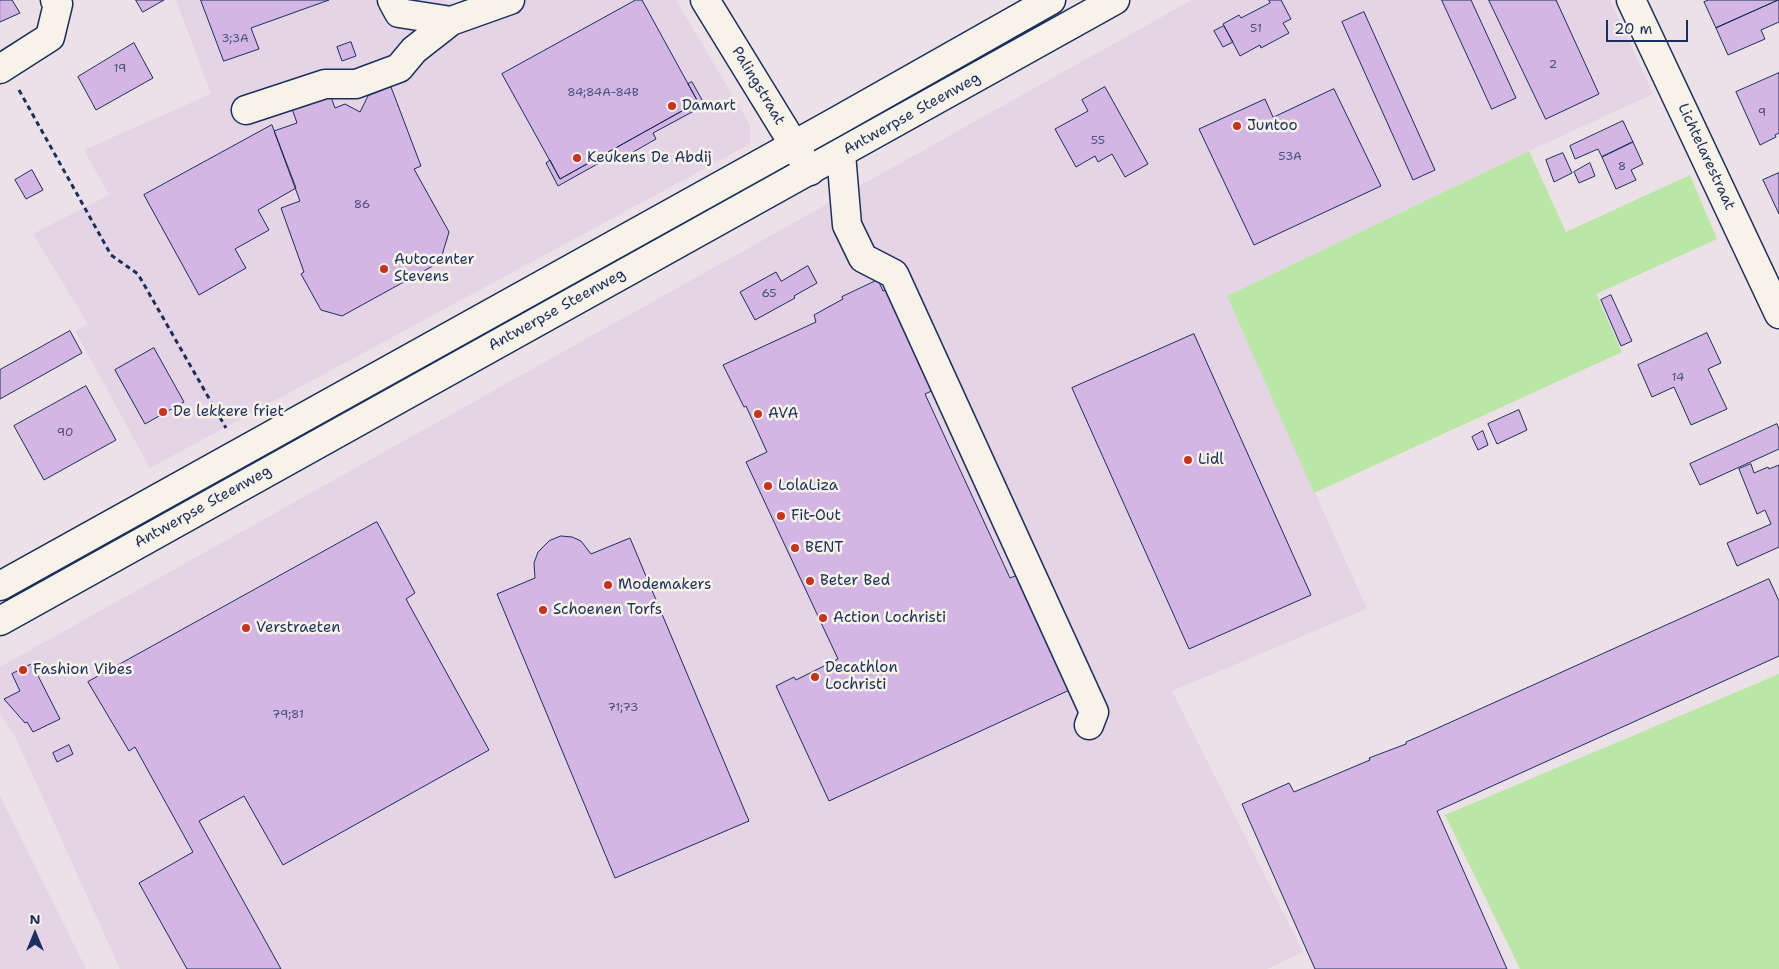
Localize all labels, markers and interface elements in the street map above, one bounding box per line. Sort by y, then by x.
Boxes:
scale bar [1609,10,1692,42]
text: 20 m [1614,19,1653,39]
house number: 51 [1250,22,1262,36]
house number: 3;3A [221,32,249,46]
street label: Palingstraat [728,43,788,129]
house number: 2 [1549,58,1557,72]
house number: 19 [114,62,126,76]
street label: Antwerpse Steenweg [840,69,984,159]
house number: 84;84A-84B [567,86,639,100]
place label: Damart [682,97,736,115]
marker: Damart [666,100,678,112]
street label: Lichtelarestraat [1673,101,1739,213]
house number: 9 [1758,106,1766,120]
place label: Juntoo [1247,117,1298,135]
marker: Juntoo [1231,120,1243,132]
house number: 55 [1091,134,1105,148]
place label: Keukens De Abdij [587,149,712,167]
house number: 53A [1278,150,1302,164]
marker: Keukens De Abdij [571,152,583,164]
house number: 8 [1618,160,1626,174]
house number: 86 [354,198,370,212]
place label: Autocenter Stevens [394,251,475,286]
marker: Autocenter Stevens [378,263,390,275]
street label: Antwerpse Steenweg [485,265,629,355]
house number: 65 [761,287,777,301]
house number: 14 [1672,371,1684,385]
place label: De lekkere friet [173,403,284,421]
place label: AVA [768,405,798,423]
marker: De lekkere friet [157,406,169,418]
marker: AVA [752,408,764,420]
house number: 90 [57,426,73,440]
place label: Lidl [1198,451,1224,469]
marker: Lidl [1182,454,1194,466]
street label: Antwerpse Steenweg [131,462,275,552]
place label: LolaLiza [778,477,838,495]
marker: LolaLiza [762,480,774,492]
place label: Fit-Out [791,507,841,525]
marker: Fit-Out [775,510,787,522]
place label: BENT [805,539,844,557]
marker: BENT [789,542,801,554]
place label: Beter Bed [820,572,890,590]
marker: Beter Bed [804,575,816,587]
place label: Modemakers [618,576,711,594]
marker: Modemakers [602,579,614,591]
place label: Schoenen Torfs [553,601,662,619]
marker: Schoenen Torfs [537,604,549,616]
place label: Action Lochristi [833,609,946,627]
marker: Action Lochristi [817,612,829,624]
place label: Verstraeten [256,619,340,637]
marker: Verstraeten [240,622,252,634]
place label: Decathlon Lochristi [825,659,898,694]
place label: Fashion Vibes [33,661,132,679]
marker: Fashion Vibes [17,664,29,676]
marker: Decathlon Lochristi [809,671,821,683]
house number: 71;73 [607,701,639,715]
house number: 79;81 [272,708,304,722]
north arrow [10,909,60,959]
text: N [29,910,41,928]

